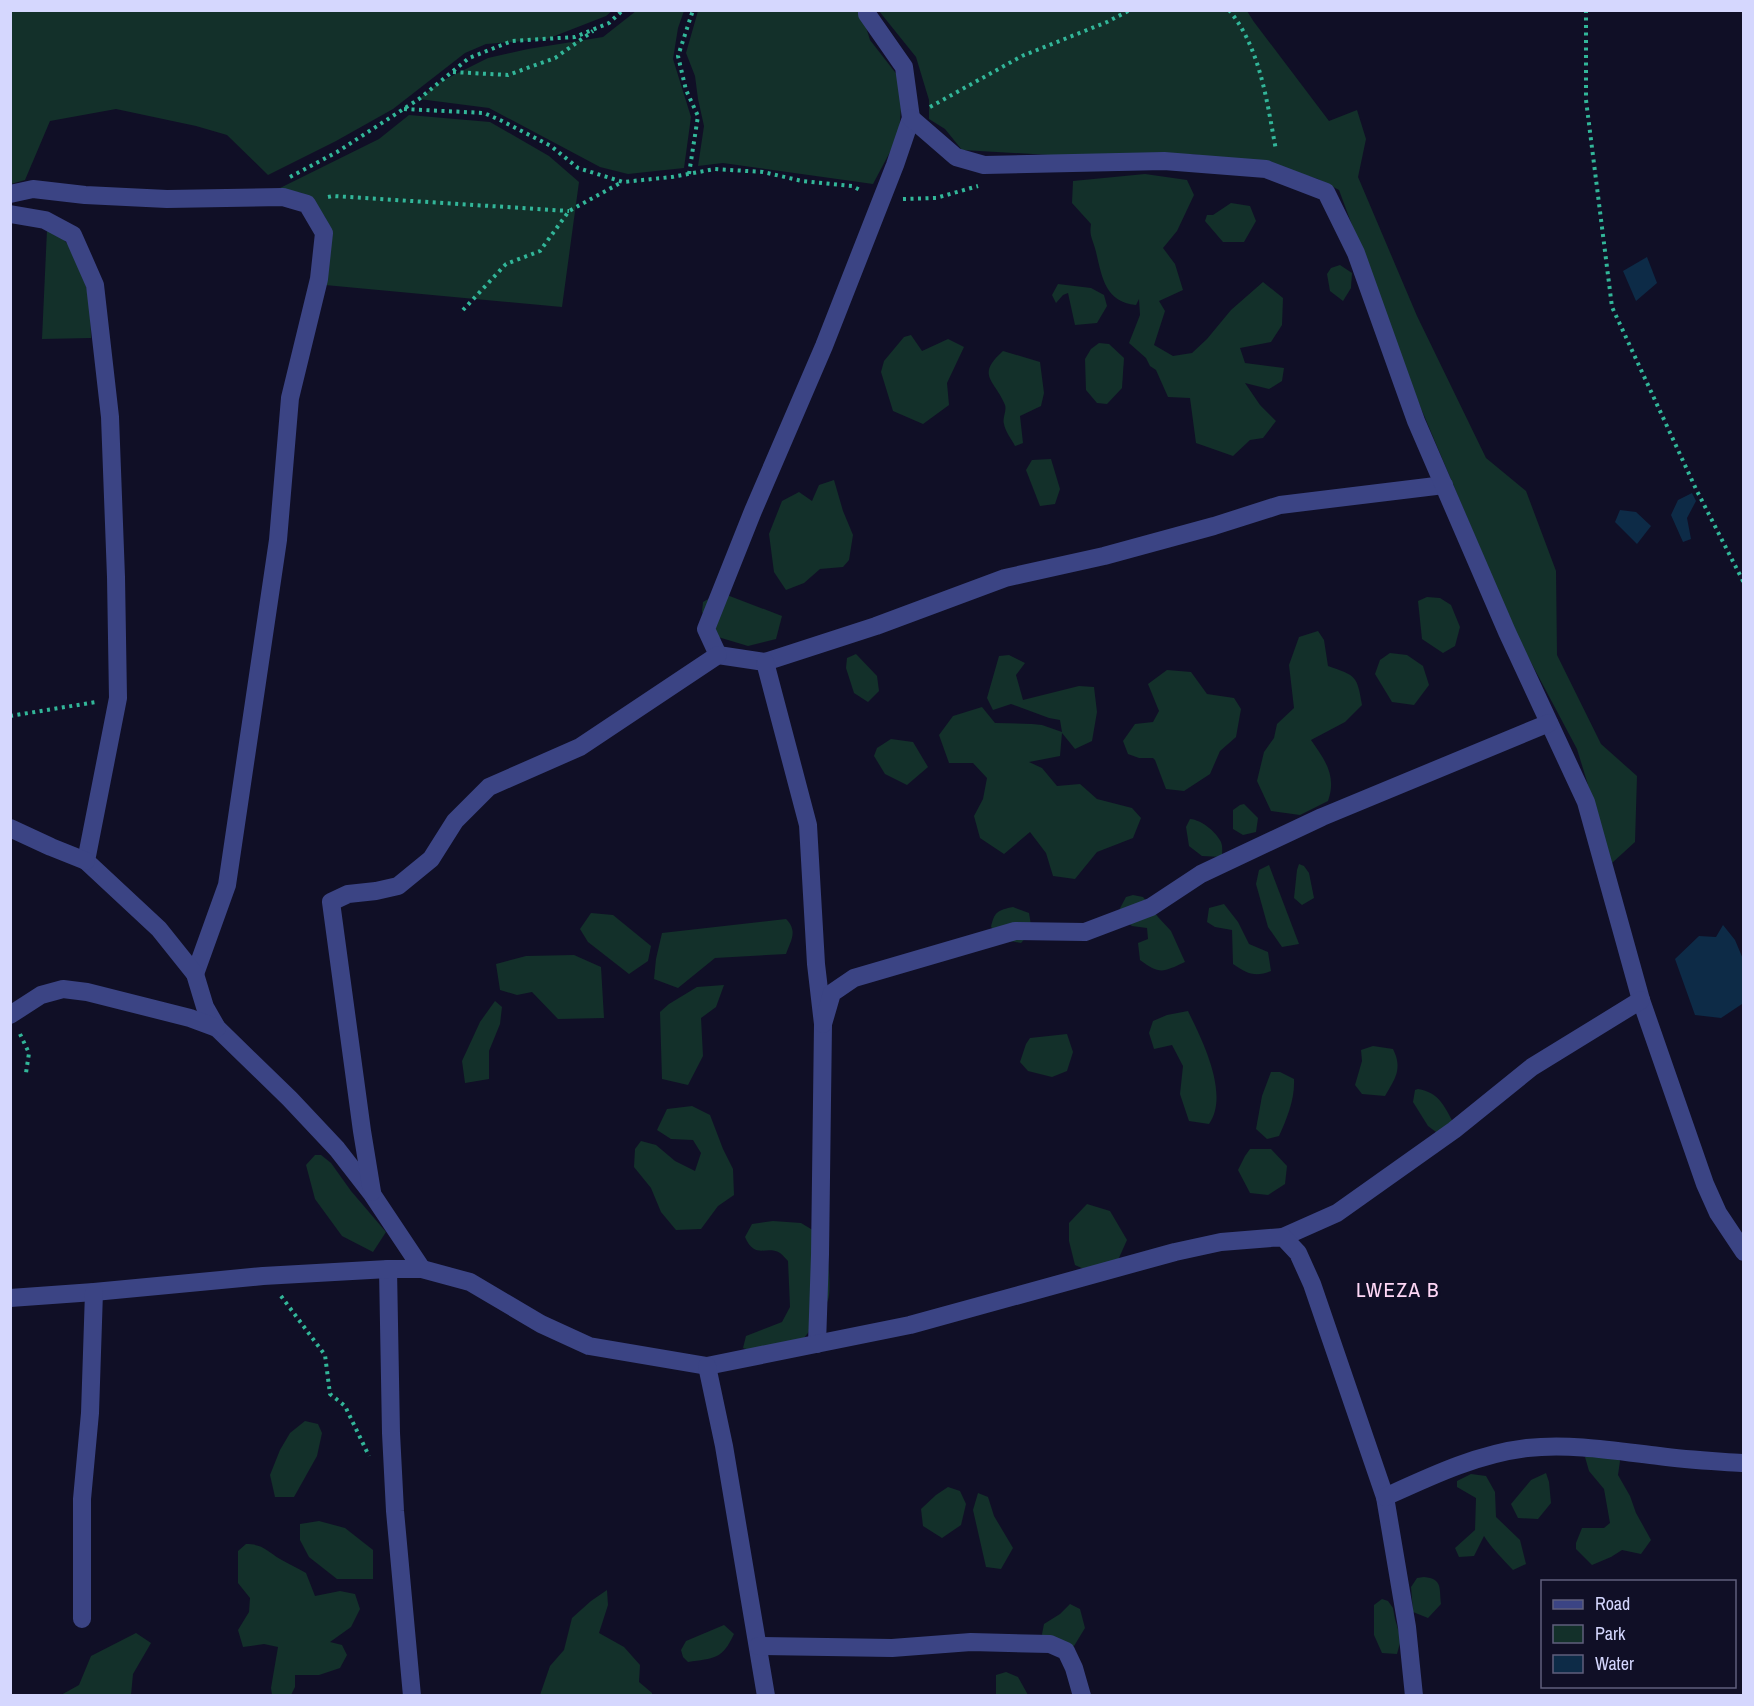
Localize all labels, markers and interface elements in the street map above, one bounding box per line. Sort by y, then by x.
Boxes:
district label: LWEZA B [1356,1275,1440,1304]
legend [1541,1580,1736,1688]
text: Road [1595,1591,1630,1616]
text: Park [1595,1621,1626,1646]
text: Water [1595,1651,1634,1676]

